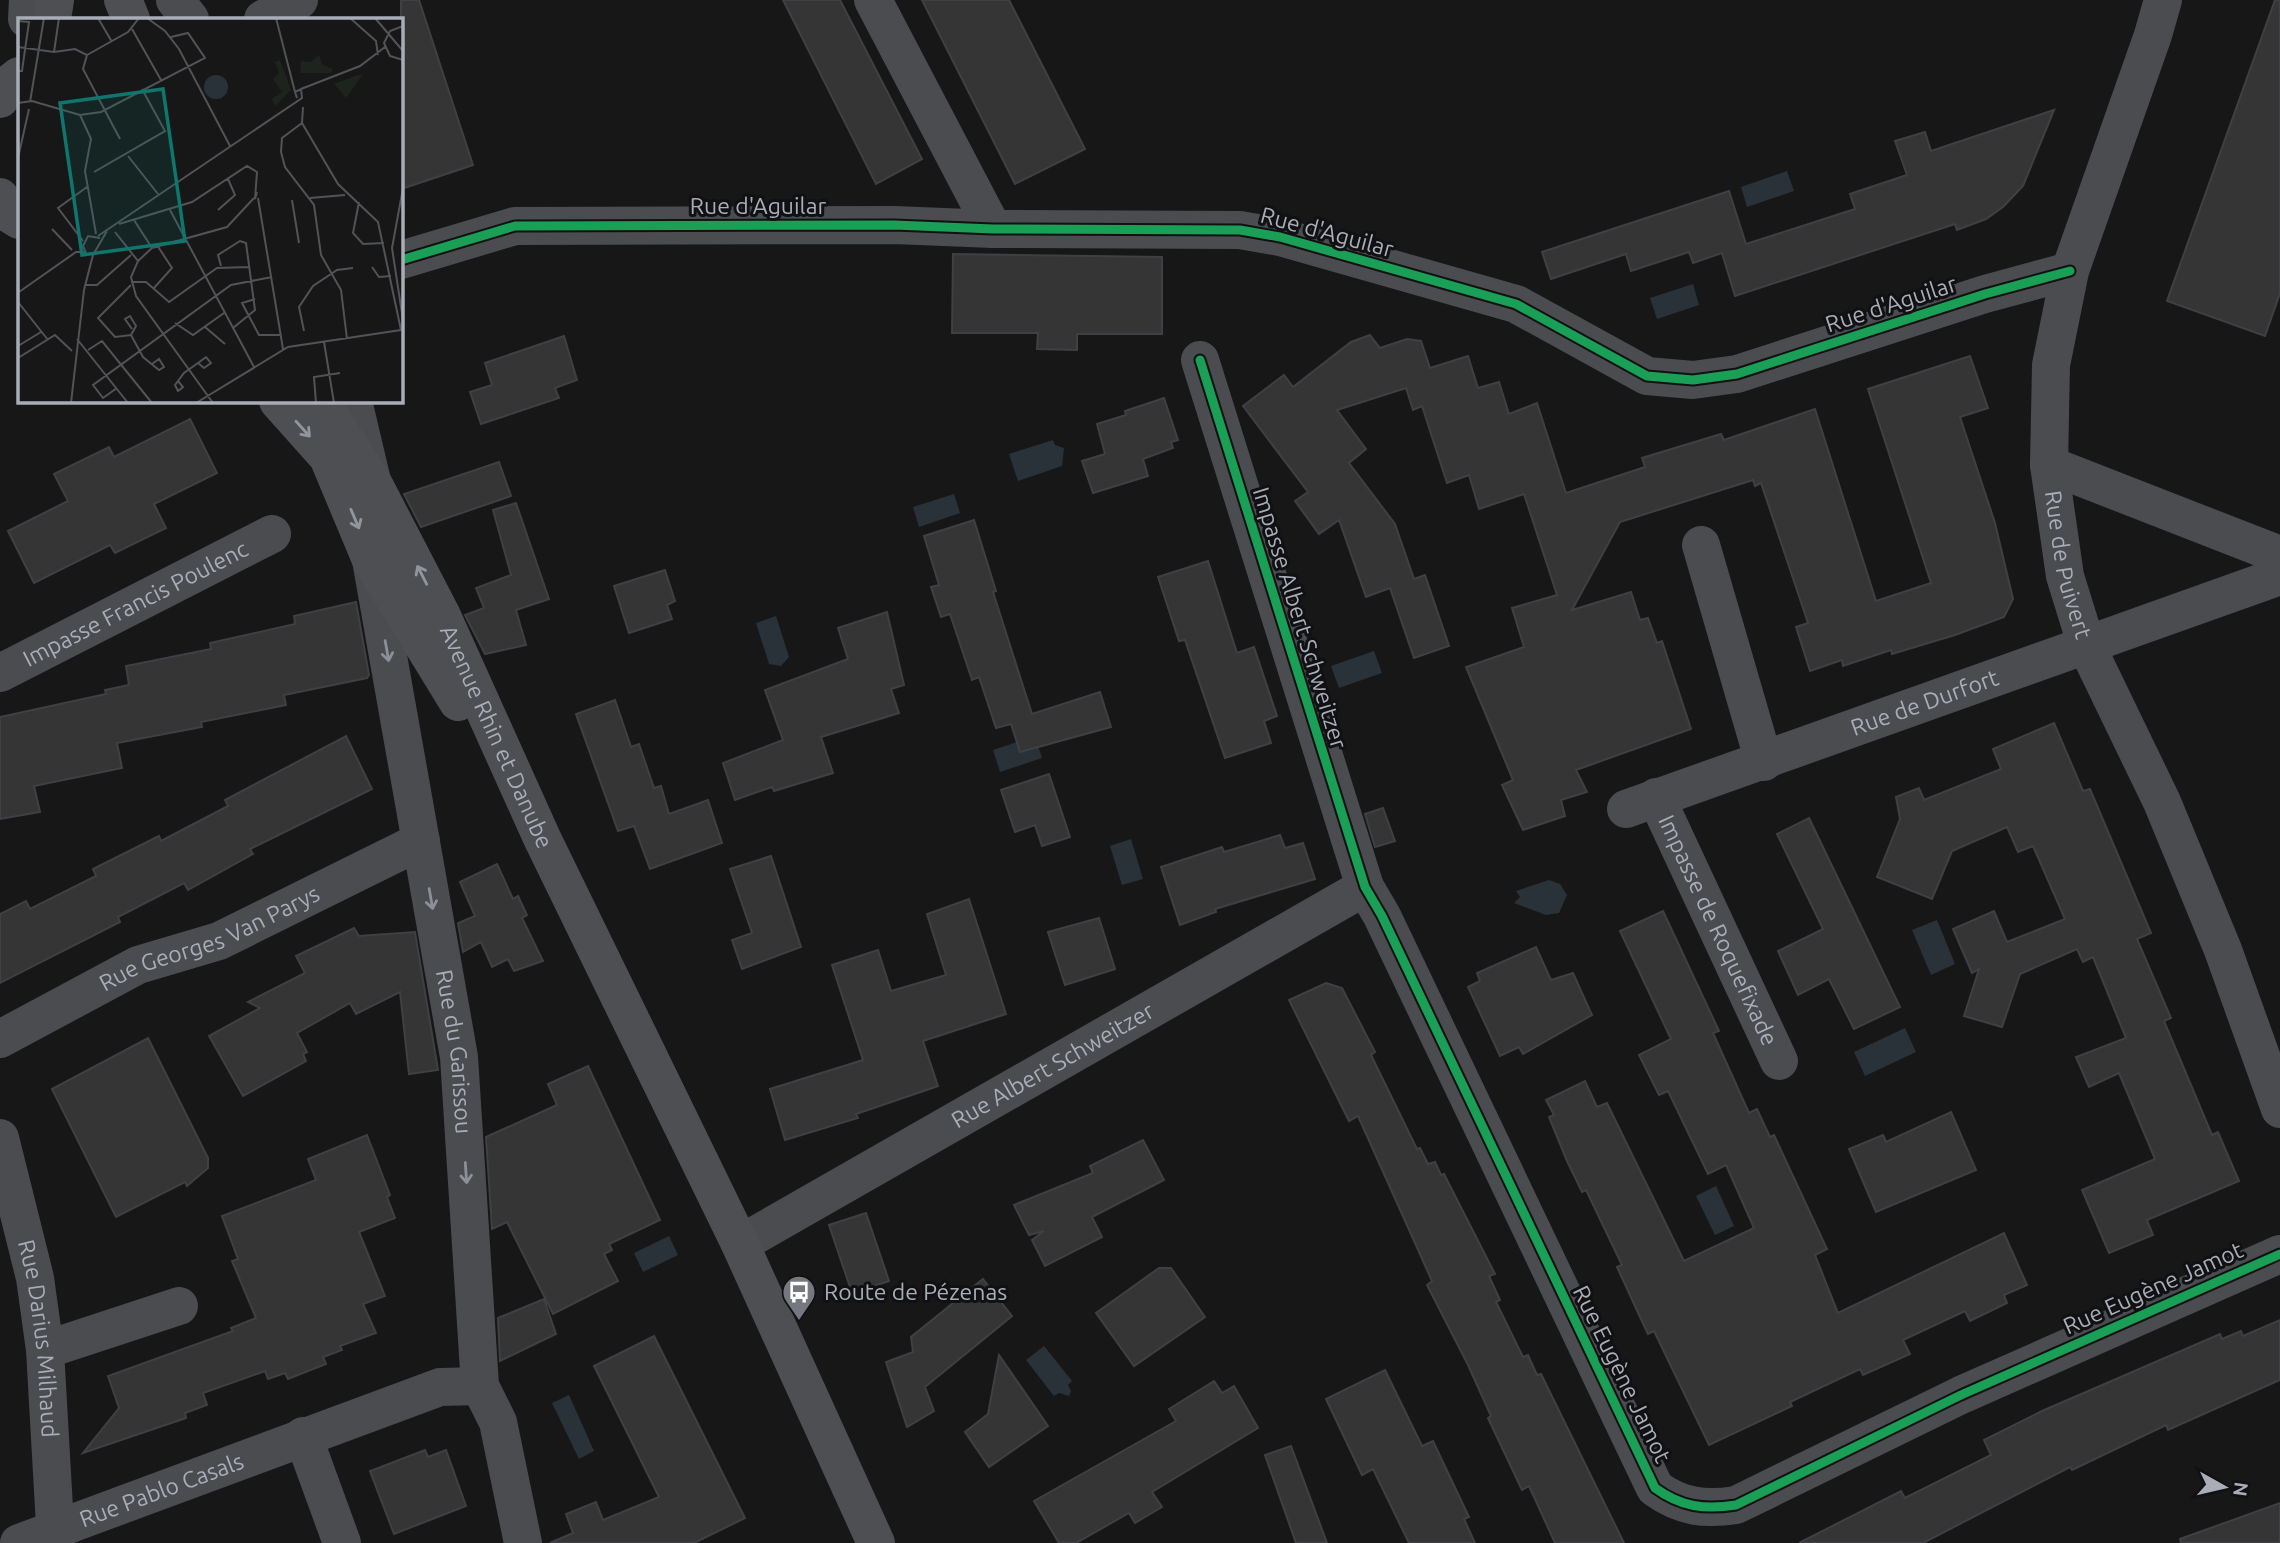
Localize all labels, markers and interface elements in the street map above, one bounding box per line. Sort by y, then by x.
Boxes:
inset map [18,18,402,402]
street label: Rue d'Aguilar [690,193,826,218]
street label: Rue d'Aguilar [1258,202,1397,261]
street label: Rue d'Aguilar [1822,270,1960,336]
one-way arrow [295,420,311,438]
street label: Impasse Albert Schweitzer [1249,484,1352,752]
street label: Rue de Puivert [2041,489,2097,642]
one-way arrow [350,508,363,530]
street label: Impasse Francis Poulenc [19,536,252,671]
one-way arrow [414,565,428,586]
street label: Avenue Rhin et Danube [436,621,558,852]
one-way arrow [381,639,394,662]
street label: Rue de Durfort [1847,664,2002,740]
street label: Impasse de Roquefixade [1654,811,1783,1049]
street label: Rue Georges Van Parys [95,880,323,995]
one-way arrow [425,887,438,910]
street label: Rue du Garissou [432,968,477,1135]
street label: Rue Albert Schweitzer [947,997,1158,1133]
one-way arrow [460,1161,473,1184]
street label: Rue Darius Milhaud [14,1237,63,1438]
street label: Rue Eugène Jamot [2059,1237,2246,1338]
bus stop icon: Route de Pézenas [780,1273,818,1322]
place label: Route de Pézenas [824,1279,1007,1304]
street label: Rue Eugène Jamot [1569,1281,1676,1466]
street label: Rue Pablo Casals [76,1448,247,1531]
north arrow [2189,1452,2259,1522]
text: N [2229,1481,2253,1498]

